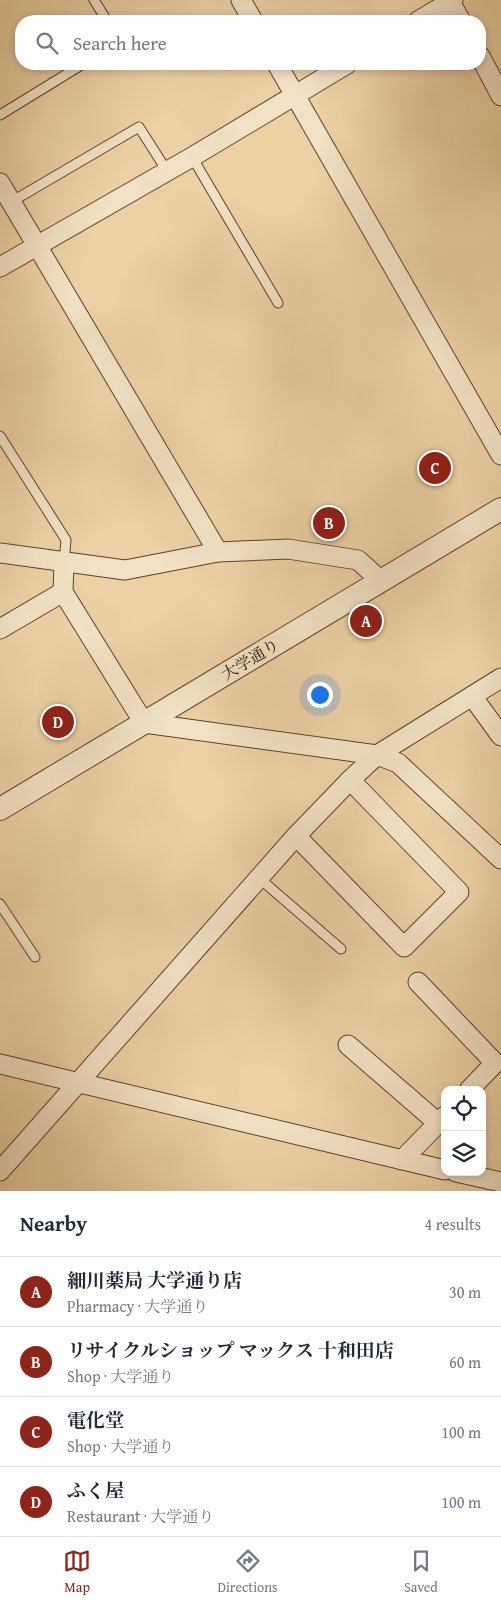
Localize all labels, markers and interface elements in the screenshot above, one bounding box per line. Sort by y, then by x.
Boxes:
search box [15,15,486,70]
icon: search [33,29,61,57]
text: Search here [73,29,167,57]
pin: C [419,449,451,487]
pin: B [313,504,345,542]
pin: A [350,602,382,640]
street label: 大学通り [216,632,284,686]
your location [307,682,333,708]
pin: D [42,703,74,741]
map controls [441,1086,486,1176]
button: locate [441,1086,486,1131]
button: layers [441,1131,486,1176]
text: Nearby [20,1208,87,1239]
text: 4 results [424,1212,481,1236]
text: 細川薬局 大学通り店 [67,1266,242,1294]
text: A [31,1280,41,1304]
text: 30 m [449,1280,481,1304]
text: Pharmacy · 大学通り [67,1294,208,1318]
text: リサイクルショップ マックス 十和田店 [67,1336,394,1364]
text: B [31,1350,41,1374]
text: 60 m [449,1350,481,1374]
text: Shop · 大学通り [67,1364,174,1388]
text: 電化堂 [67,1406,124,1434]
text: C [31,1420,41,1444]
text: 100 m [441,1420,481,1444]
text: Shop · 大学通り [67,1434,174,1458]
text: ふく屋 [67,1476,124,1504]
text: D [31,1490,41,1514]
text: 100 m [441,1490,481,1514]
text: Restaurant · 大学通り [67,1504,214,1528]
tab: Map [63,1547,91,1597]
tab: Directions [217,1547,278,1597]
tab: Saved [404,1547,438,1597]

